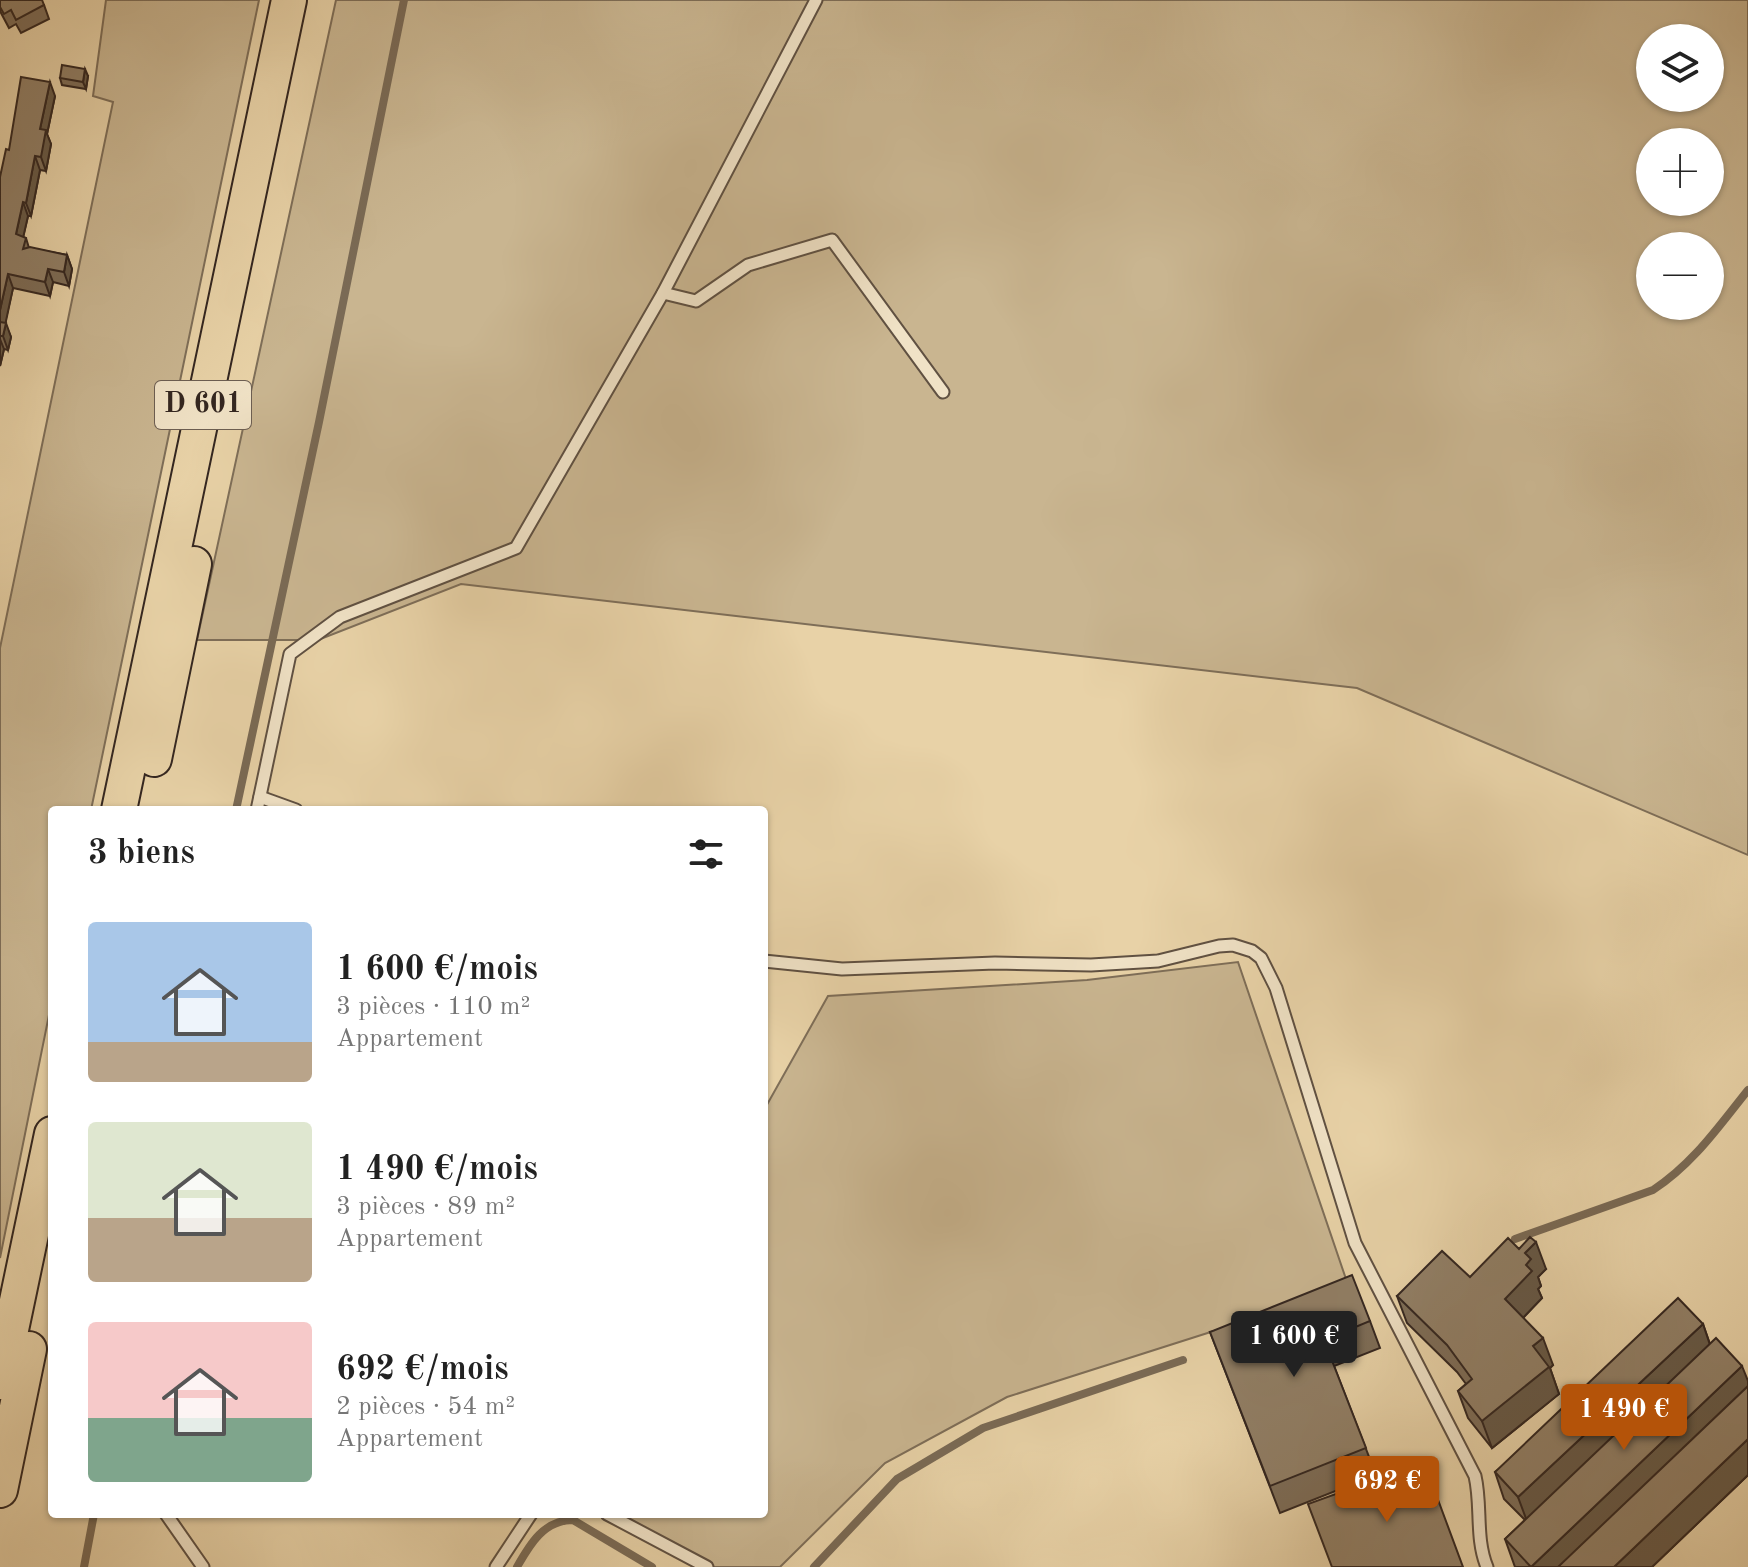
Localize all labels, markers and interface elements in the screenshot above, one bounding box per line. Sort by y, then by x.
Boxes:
map controls [1636,24,1724,320]
button: layers [1636,24,1724,112]
button: + [1636,128,1724,216]
button: − [1636,232,1724,320]
road number: D 601 [155,381,251,429]
icon: filters [684,832,728,876]
text: 3 biens [88,837,195,871]
text: 1 600 €/mois [336,953,538,987]
icon: home [152,954,248,1050]
text: 3 pièces · 110 m² [336,994,530,1020]
text: Appartement [336,1026,483,1052]
text: 1 490 €/mois [336,1153,538,1187]
icon: home [152,1154,248,1250]
text: 3 pièces · 89 m² [336,1194,515,1220]
text: Appartement [336,1226,483,1252]
pin: 1 600 € [1220,1311,1368,1379]
text: 1 600 € [1249,1324,1339,1350]
text: 692 €/mois [336,1353,509,1387]
icon: home [152,1354,248,1450]
pin: 1 490 € [1550,1384,1698,1452]
text: 2 pièces · 54 m² [336,1394,515,1420]
text: 1 490 € [1579,1397,1669,1423]
text: Appartement [336,1426,483,1452]
pin: 692 € [1331,1456,1443,1524]
text: 692 € [1353,1469,1421,1495]

